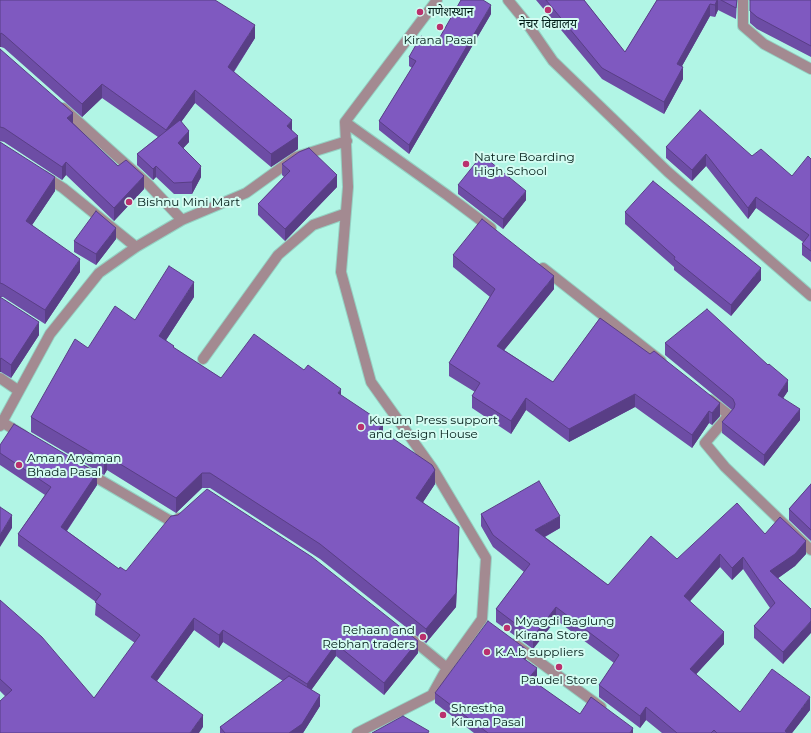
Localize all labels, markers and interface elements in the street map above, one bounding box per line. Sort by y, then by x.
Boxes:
place label: गणेशस्थान [428,5,473,19]
marker: नेचर विद्यालय [543,5,553,15]
marker: गणेशस्थान [415,7,425,17]
place label: नेचर विद्यालय [519,17,577,31]
marker: Kirana Pasal [435,22,445,32]
place label: Kirana Pasal [403,33,477,47]
place label: Nature Boarding High School [474,150,575,178]
marker: Nature Boarding High School [461,159,471,169]
place label: Bishnu Mini Mart [137,195,240,209]
marker: Bishnu Mini Mart [124,197,134,207]
place label: Kusum Press support and design House [369,413,498,441]
marker: Kusum Press support and design House [356,422,366,432]
place label: Aman Aryaman Bhada Pasal [27,451,121,479]
marker: Aman Aryaman Bhada Pasal [14,460,24,470]
place label: Myagdi Baglung Kirana Store [515,614,615,642]
place label: Rehaan and Rebhan traders [322,623,415,651]
marker: Myagdi Baglung Kirana Store [502,623,512,633]
marker: Rehaan and Rebhan traders [418,632,428,642]
place label: K.A.b suppliers [495,645,584,659]
marker: K.A.b suppliers [482,647,492,657]
marker: Paudel Store [554,662,564,672]
place label: Paudel Store [521,673,597,687]
place label: Shrestha Kirana Pasal [451,701,524,729]
marker: Shrestha Kirana Pasal [438,710,448,720]

